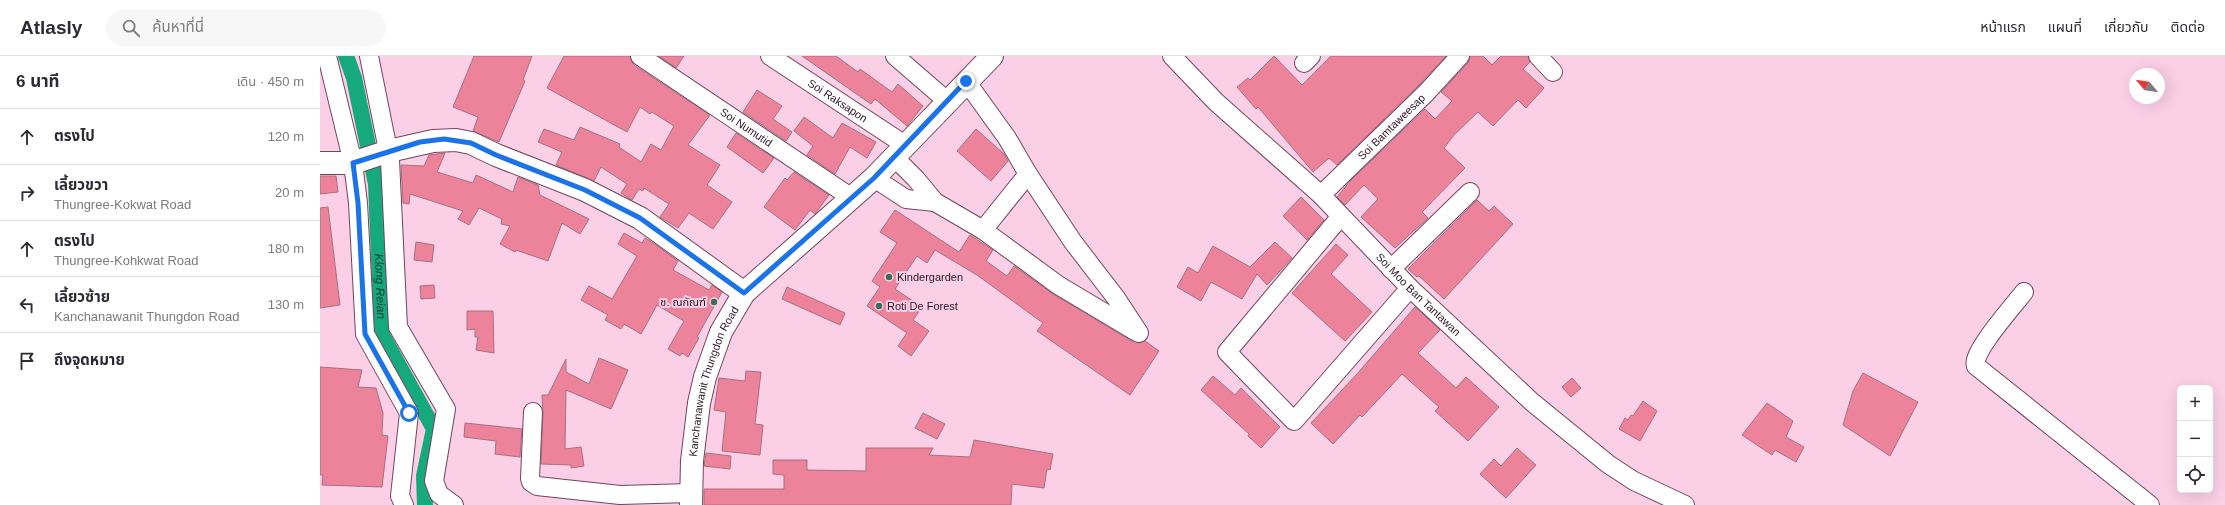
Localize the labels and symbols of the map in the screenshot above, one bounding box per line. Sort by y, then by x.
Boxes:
north arrow [2129,68,2165,104]
route end [957,72,975,90]
street label: Soi Raksapon [806,77,870,124]
street label: Soi Bamtaweesap [1355,91,1427,162]
street label: Soi Numutid [718,106,775,149]
street label: Soi Moo Ban Tantawan [1374,250,1463,338]
water label: Klong Reian [372,253,388,320]
place label: Kindergarden [897,271,963,283]
marker: Kindergarden [884,272,894,282]
place label: ช. ณกัณฑ์ [660,296,706,308]
marker: ช. ณกัณฑ์ [709,297,719,307]
place label: Roti De Forest [887,300,958,312]
marker: Roti De Forest [874,301,884,311]
street label: Kanchanawanit Thungdon Road [687,304,741,457]
route start [400,404,418,422]

